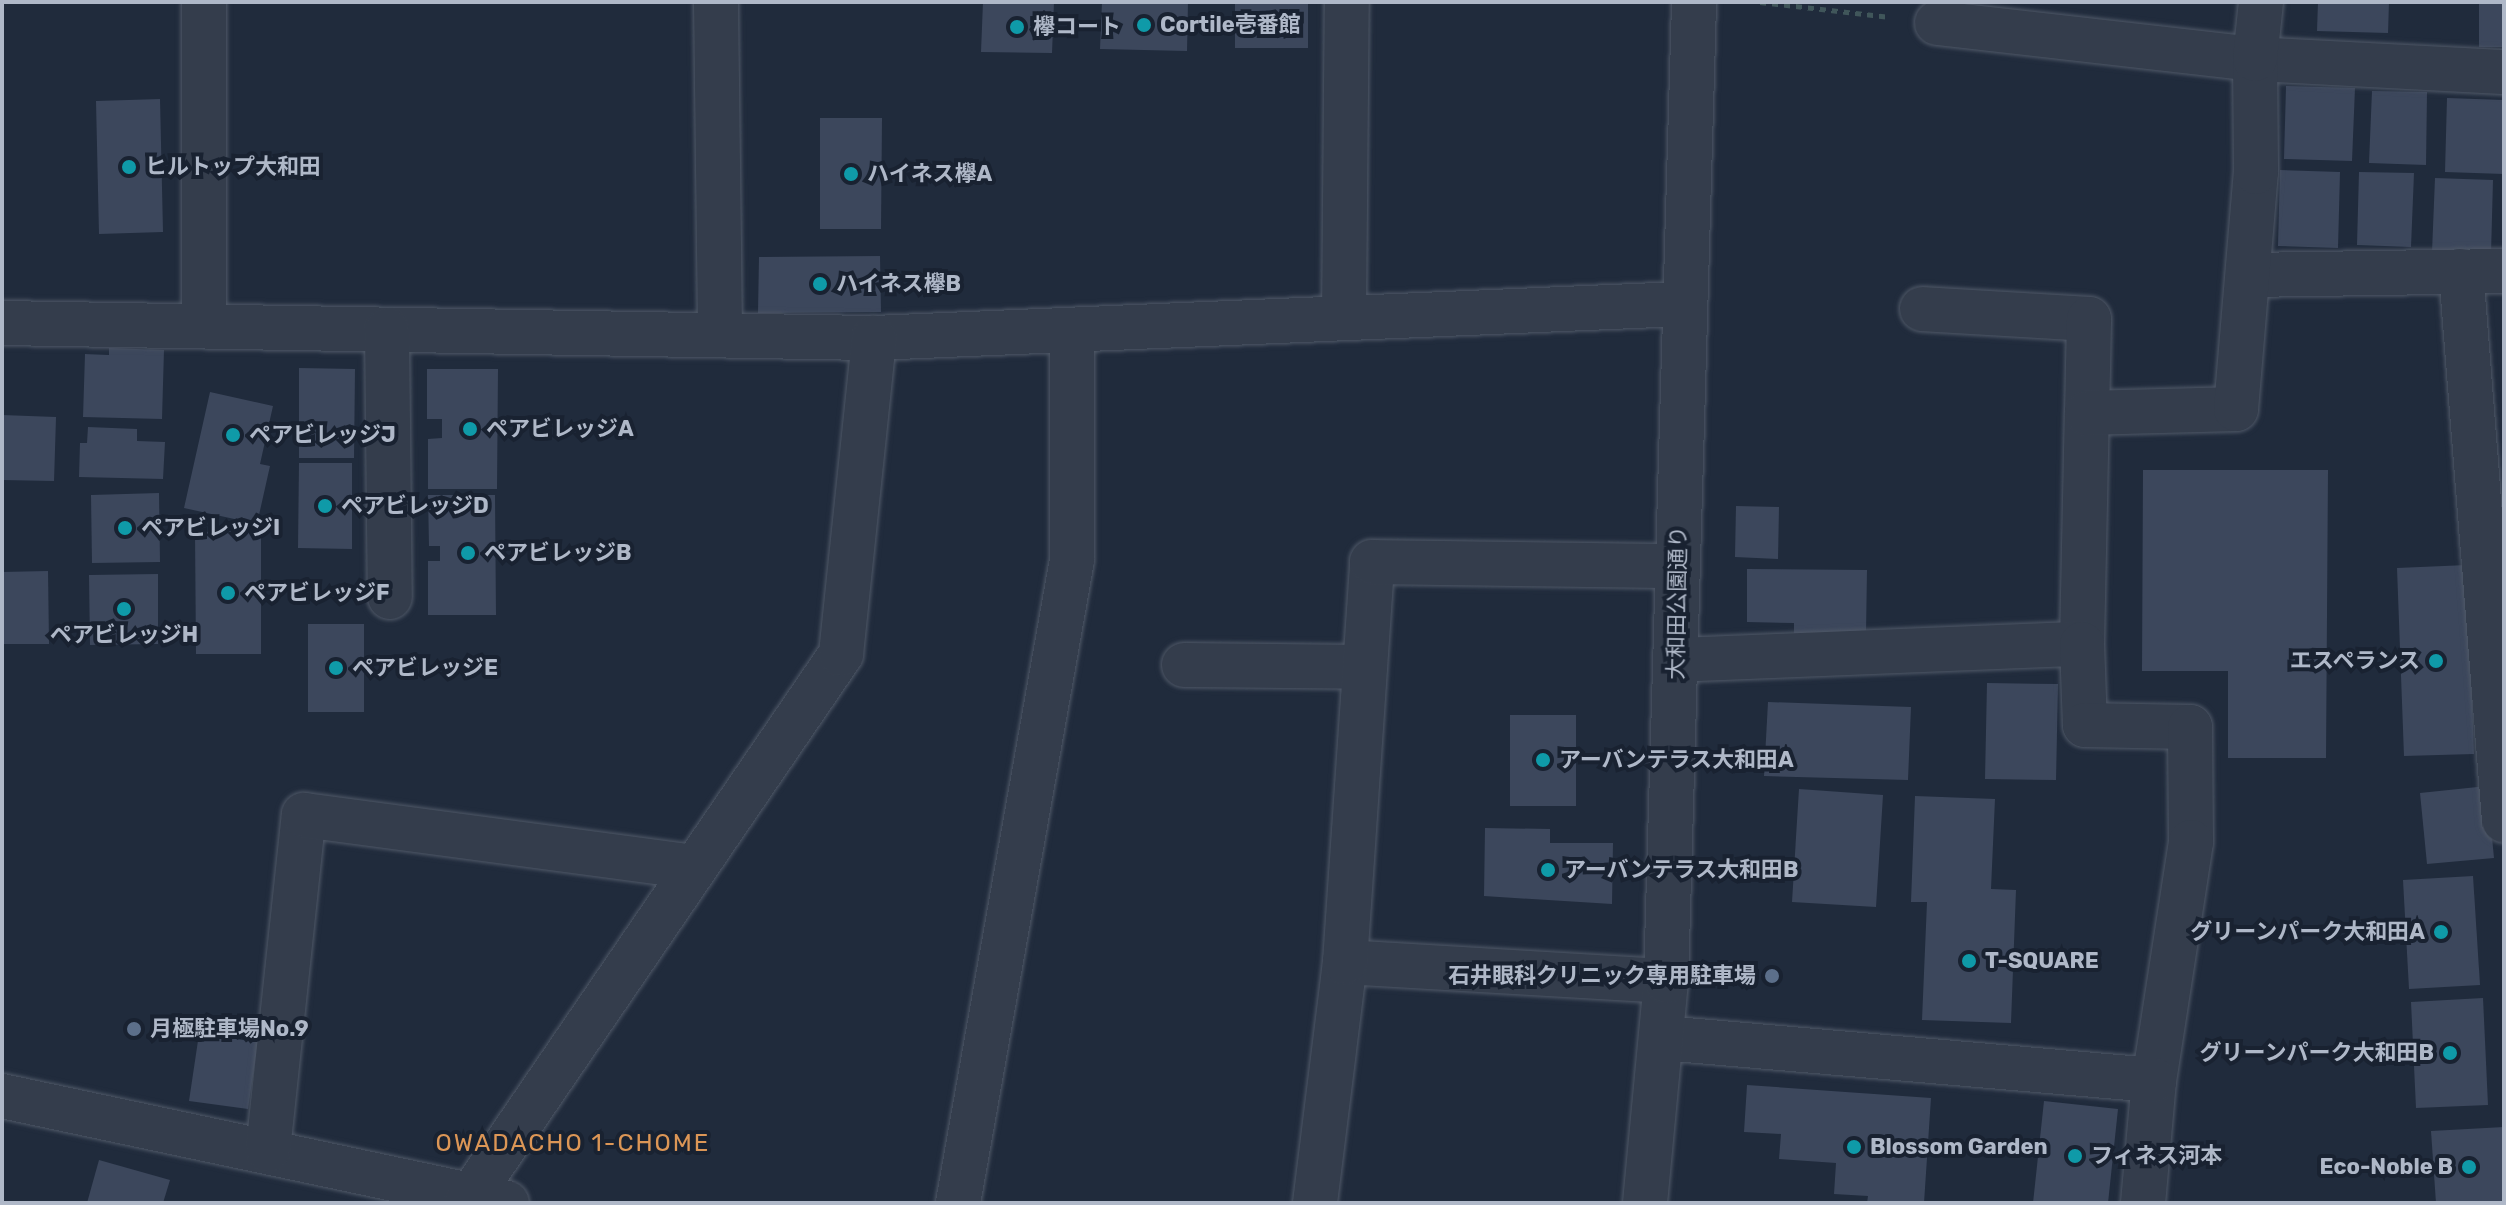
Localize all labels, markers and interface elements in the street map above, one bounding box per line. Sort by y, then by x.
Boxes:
place label: Cortile壱番館 [1160,12,1301,38]
place label: 欅コート [1033,14,1121,40]
marker: Cortile壱番館 [1135,16,1153,34]
marker: 欅コート [1008,18,1026,36]
place label: ヒルトップ大和田 [145,154,321,180]
marker: ヒルトップ大和田 [120,158,138,176]
place label: ハイネス欅A [867,161,993,187]
marker: ハイネス欅A [842,165,860,183]
place label: ハイネス欅B [836,271,961,297]
marker: ハイネス欅B [811,275,829,293]
place label: ペアビレッジA [486,416,634,442]
marker: ペアビレッジA [461,420,479,438]
place label: ペアビレッジJ [249,422,396,448]
marker: ペアビレッジJ [224,426,242,444]
place label: ペアビレッジD [341,493,489,519]
marker: ペアビレッジD [316,497,334,515]
place label: ペアビレッジI [141,515,280,541]
marker: ペアビレッジI [116,519,134,537]
street label: 大和田公園通り [1662,526,1692,680]
place label: ペアビレッジB [484,540,631,566]
marker: ペアビレッジB [459,544,477,562]
place label: ペアビレッジF [244,580,390,606]
marker: ペアビレッジF [219,584,237,602]
marker: ペアビレッジH [115,600,133,618]
place label: ペアビレッジH [50,622,198,648]
place label: エスペランス [2288,648,2420,674]
marker: エスペランス [2427,652,2445,670]
place label: ペアビレッジE [352,655,498,681]
marker: ペアビレッジE [327,659,345,677]
place label: アーバンテラス大和田A [1559,747,1793,773]
marker: アーバンテラス大和田A [1534,751,1552,769]
place label: アーバンテラス大和田B [1564,857,1798,883]
marker: アーバンテラス大和田B [1539,861,1557,879]
place label: グリーンパーク大和田A [2189,919,2425,945]
marker: グリーンパーク大和田A [2432,923,2450,941]
place label: T-SQUARE [1985,948,2099,974]
marker: T-SQUARE [1960,952,1978,970]
place label: 石井眼科クリニック専用駐車場 [1448,963,1756,989]
marker: 石井眼科クリニック専用駐車場 [1763,967,1781,985]
place label: 月極駐車場No.9 [150,1016,309,1042]
marker: 月極駐車場No.9 [125,1020,143,1038]
place label: グリーンパーク大和田B [2199,1040,2434,1066]
marker: グリーンパーク大和田B [2441,1044,2459,1062]
district label: OWADACHO 1-CHOME [436,1130,710,1158]
place label: Blossom Garden [1870,1134,2048,1160]
marker: Blossom Garden [1845,1138,1863,1156]
place label: フィネス河本 [2091,1143,2223,1169]
marker: フィネス河本 [2066,1147,2084,1165]
place label: Eco-Noble B [2319,1154,2453,1180]
marker: Eco-Noble B [2460,1158,2478,1176]

